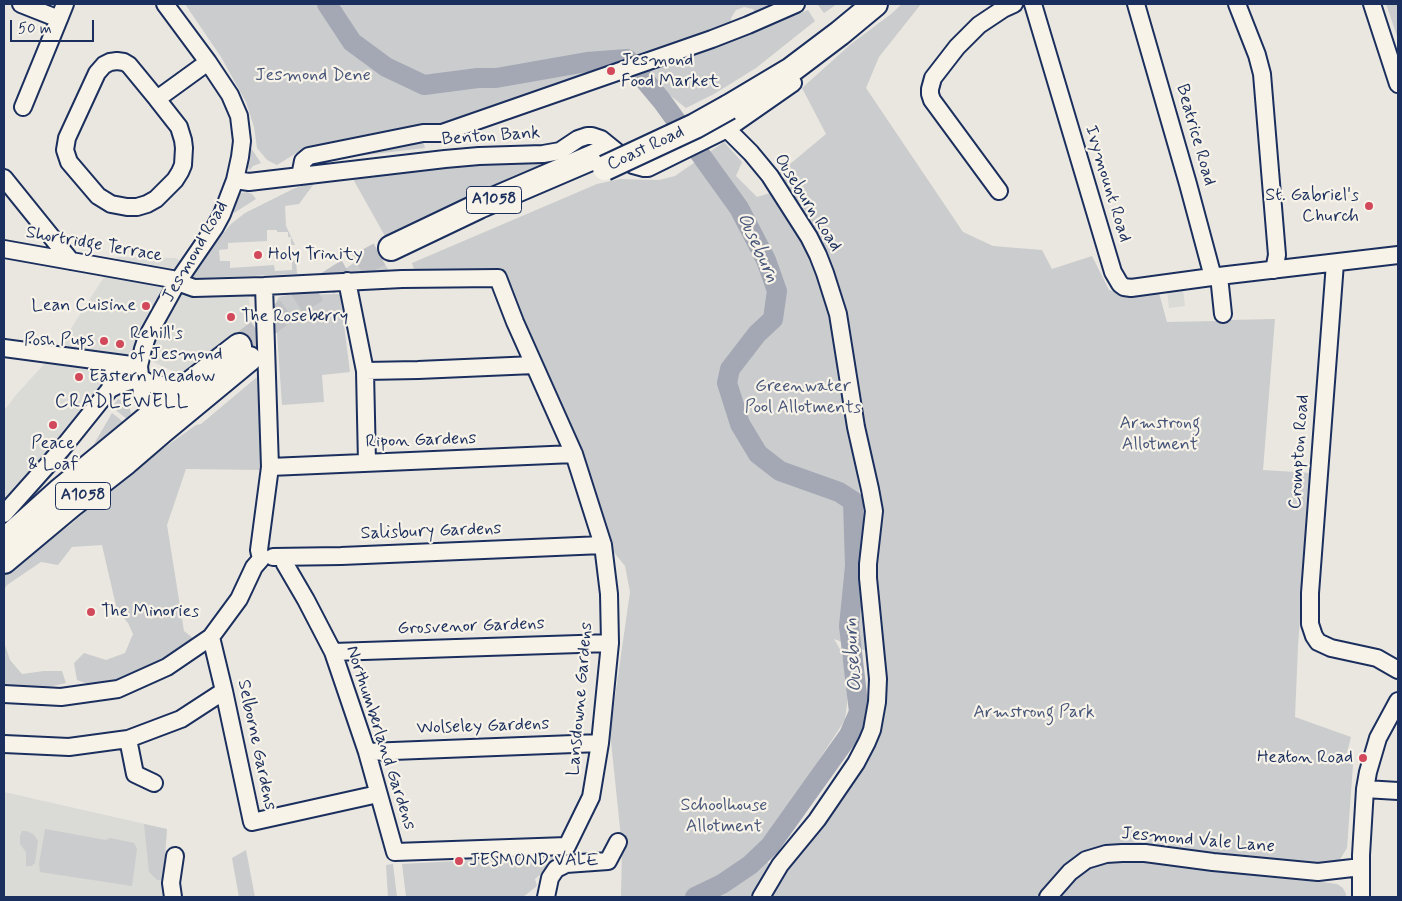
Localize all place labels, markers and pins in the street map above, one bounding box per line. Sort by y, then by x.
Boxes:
place label: Jesmond Food Market [621,50,719,92]
marker: Jesmond Food Market [605,65,617,77]
place label: St. Gabriel's Church [1265,185,1359,228]
marker: St. Gabriel's Church [1363,200,1375,212]
place label: Holy Trinity [268,244,363,266]
marker: Holy Trinity [252,249,264,261]
place label: Lean Cuisine [32,295,136,317]
marker: Lean Cuisine [140,300,152,312]
place label: The Roseberry [241,306,348,328]
marker: The Roseberry [225,311,237,323]
place label: Rehill's of Jesmond [130,323,223,366]
place label: Posh Pups [24,330,94,352]
marker: Posh Pups [98,335,110,347]
marker: Rehill's of Jesmond [114,338,126,350]
place label: Eastern Meadow [89,366,215,388]
marker: Eastern Meadow [73,371,85,383]
marker: Peace & Loaf [47,419,59,431]
place label: Peace & Loaf [28,433,78,476]
place label: The Minories [101,601,199,623]
marker: The Minories [85,606,97,618]
place label: Heaton Road [1257,747,1353,769]
marker: Heaton Road [1357,752,1369,764]
place label: JESMOND VALE [469,850,599,872]
marker: JESMOND VALE [453,855,465,867]

